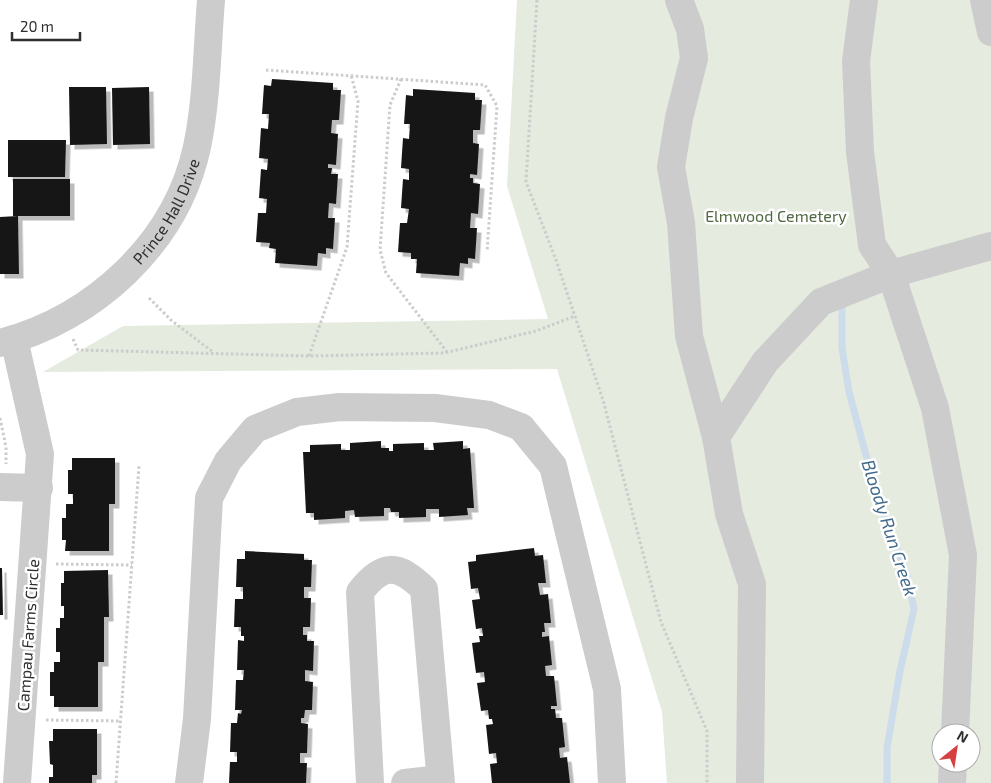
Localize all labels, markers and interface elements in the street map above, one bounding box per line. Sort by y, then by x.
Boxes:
scale bar [12,10,80,42]
text: 20 m [20,17,54,35]
street label: Prince Hall Drive [128,156,203,268]
park label: Elmwood Cemetery [705,206,847,225]
water label: Bloody Run Creek [858,457,922,599]
street label: Campau Farms Circle [13,558,42,712]
north arrow [931,723,981,773]
text: N [954,726,971,746]

